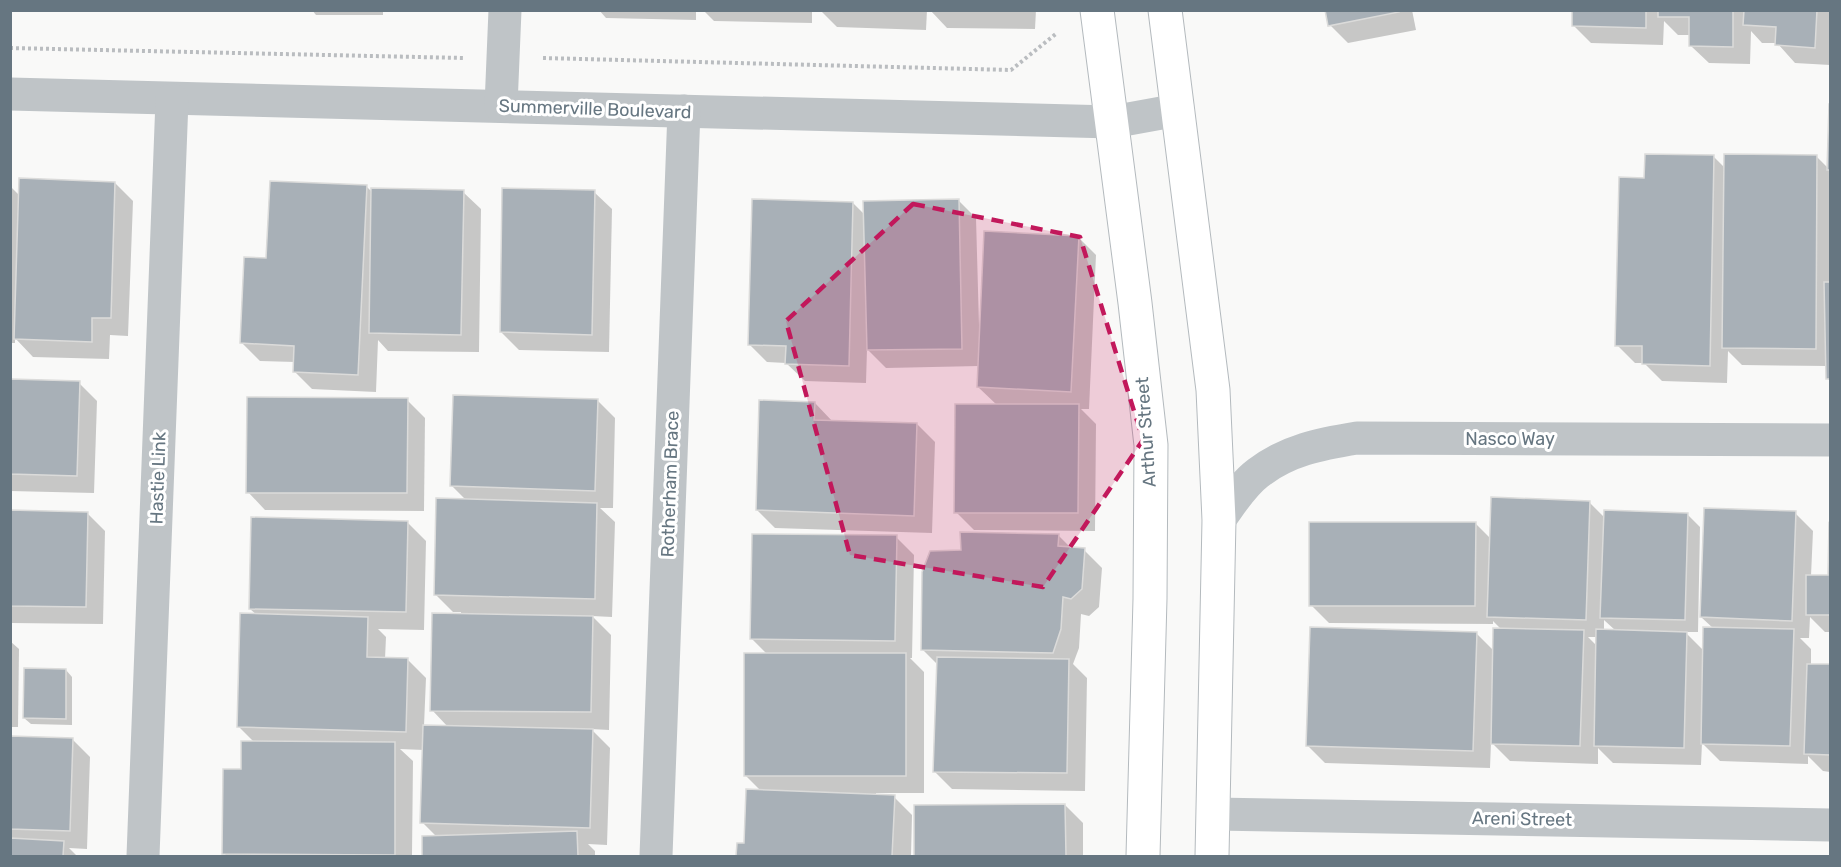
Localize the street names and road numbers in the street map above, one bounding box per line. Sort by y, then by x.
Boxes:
street label: Summerville Boulevard [498,95,692,123]
street label: Arthur Street [1131,376,1161,488]
street label: Rotherham Brace [656,410,684,558]
street label: Nasco Way [1465,428,1555,450]
street label: Hastie Link [145,431,171,525]
street label: Areni Street [1472,807,1572,831]

